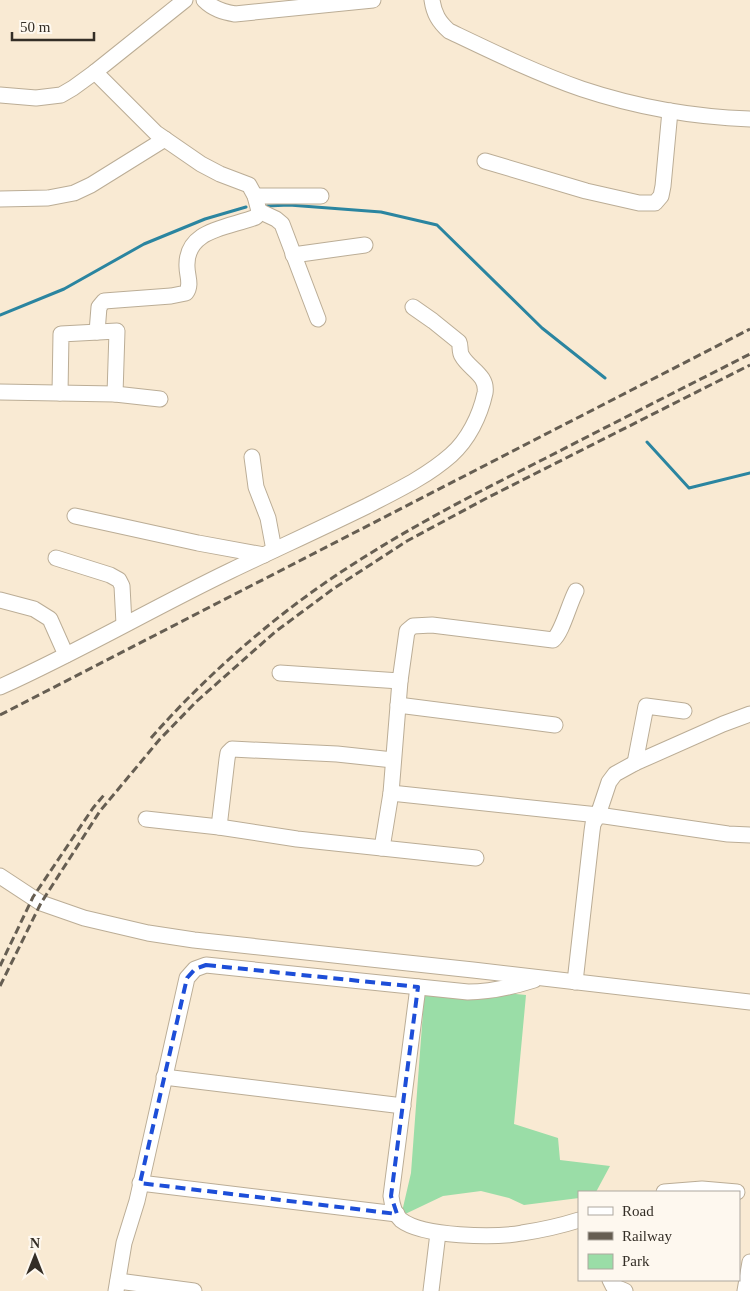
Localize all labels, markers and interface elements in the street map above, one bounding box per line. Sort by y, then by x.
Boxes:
scale bar [12,10,95,42]
text: 50 m [20,19,51,35]
legend [578,1191,740,1281]
text: Road [622,1203,654,1219]
text: Railway [622,1228,672,1244]
north arrow [10,1231,60,1281]
text: N [30,1236,40,1251]
text: Park [622,1253,650,1269]

